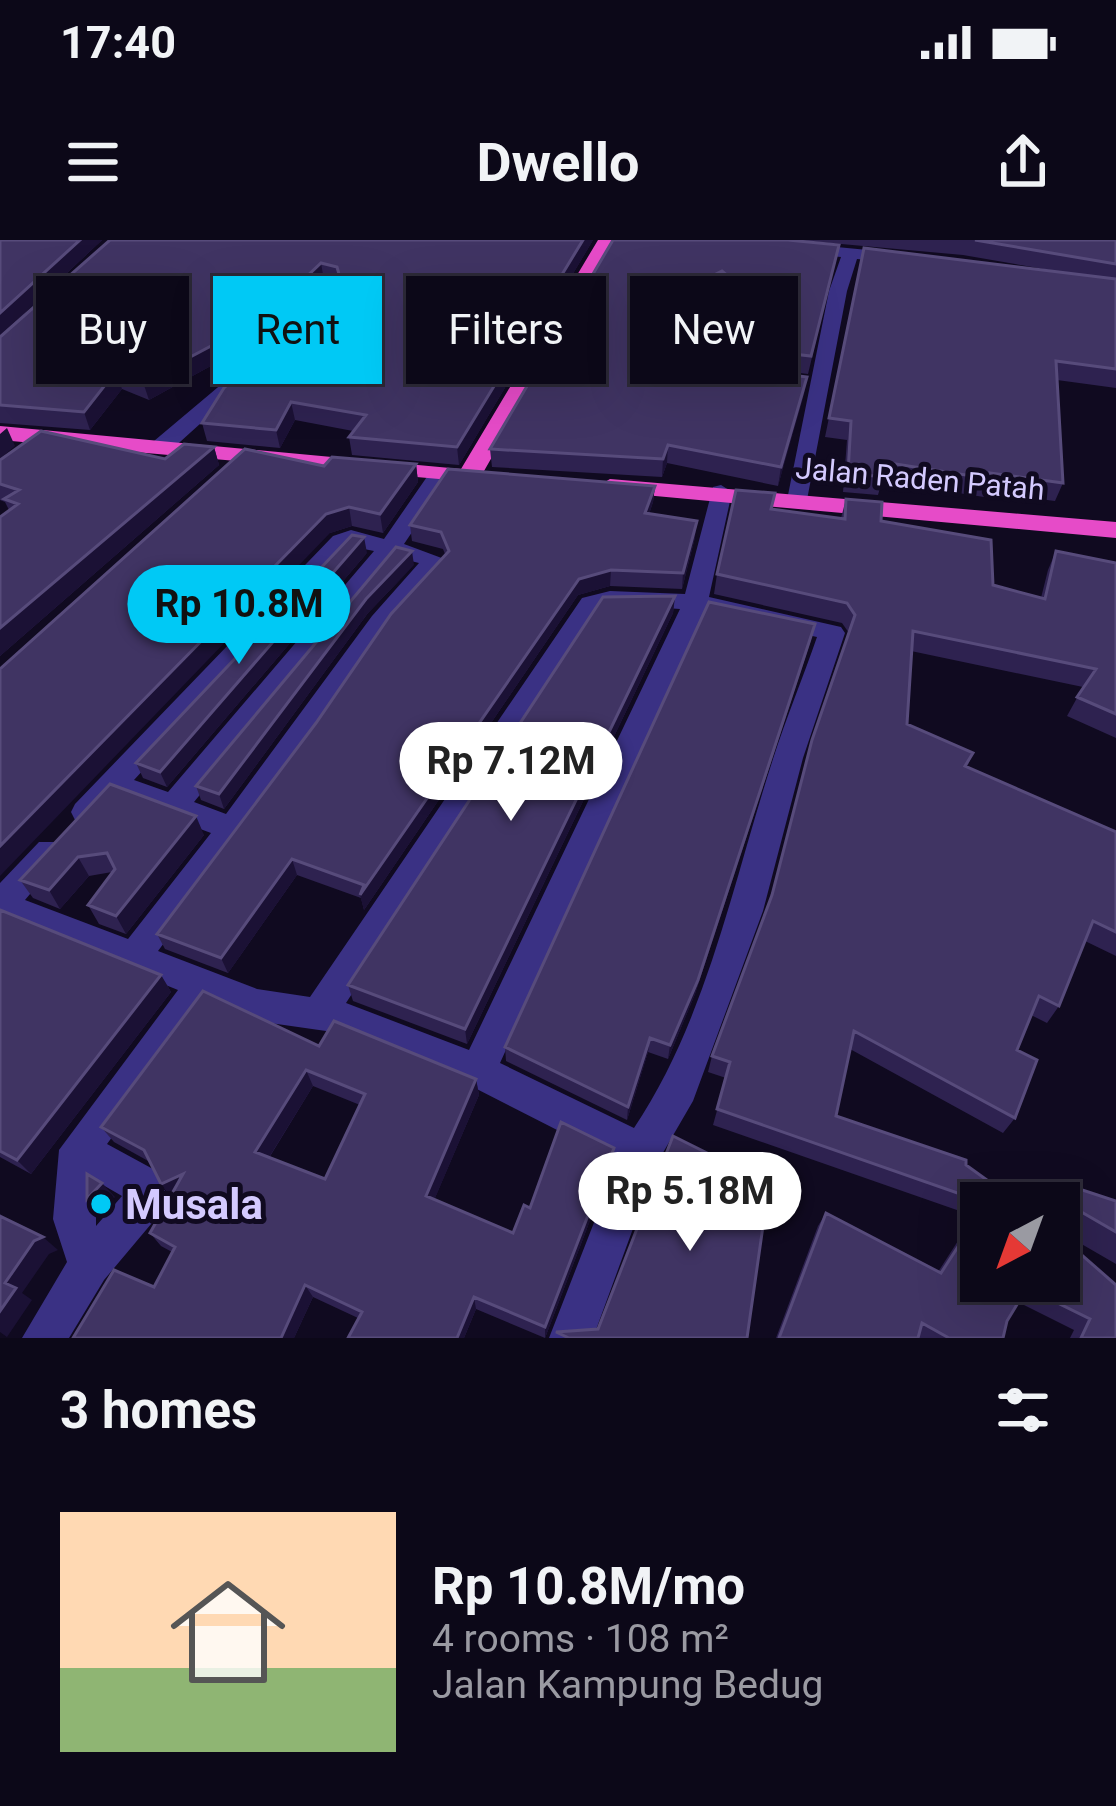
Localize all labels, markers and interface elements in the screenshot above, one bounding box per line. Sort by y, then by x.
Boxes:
text: 17:40 [60,16,176,69]
icon: menu [60,129,126,195]
icon: share [990,129,1056,195]
text: Dwello [477,131,639,194]
chip: Buy [36,276,189,384]
chip: Rent [213,276,382,384]
chip: Filters [406,276,606,384]
chip: New [630,276,798,384]
street label: Jalan Raden Patah [794,450,1046,507]
pin: Rp 10.8M [115,565,363,667]
text: Rp 10.8M [154,581,324,627]
pin: Rp 7.12M [387,722,635,824]
text: Rp 7.12M [426,738,596,784]
pin: Rp 5.18M [566,1152,814,1254]
text: Rp 5.18M [605,1168,775,1214]
place label: Musala [125,1180,263,1229]
north arrow [960,1182,1080,1302]
map controls [960,1182,1080,1302]
marker: Musala [88,1191,114,1217]
icon: filters [990,1377,1056,1443]
text: 3 homes [60,1381,257,1440]
text: Rp 10.8M/mo [432,1557,745,1616]
icon: home [156,1560,300,1704]
text: 4 rooms · 108 m² [432,1616,729,1662]
text: Jalan Kampung Bedug [432,1662,823,1708]

